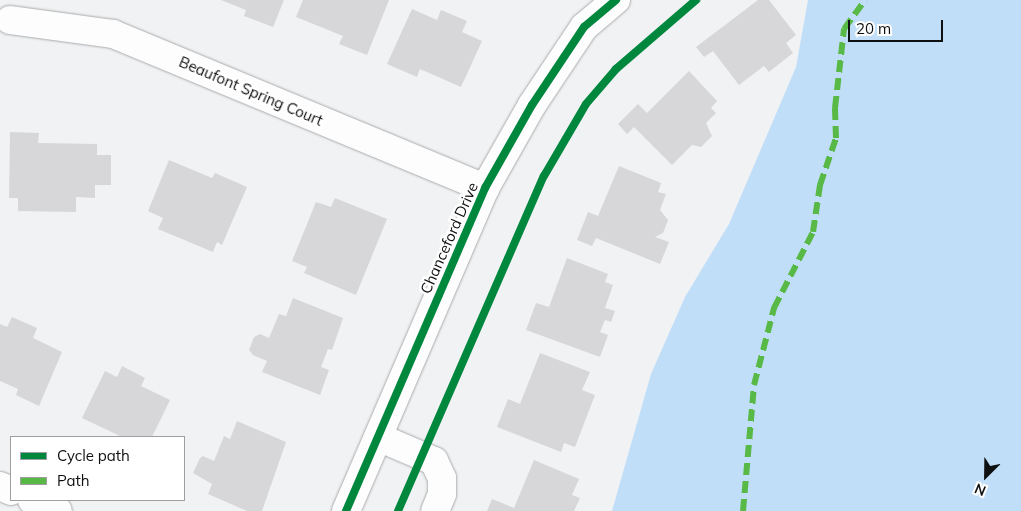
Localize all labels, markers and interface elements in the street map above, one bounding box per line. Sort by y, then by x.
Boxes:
scale bar [851,10,946,42]
text: 20 m [856,19,891,38]
street label: Beaufont Spring Court [176,53,326,129]
street label: Chanceford Drive [416,179,482,297]
legend [10,436,185,501]
text: Cycle path [57,446,130,465]
north arrow [961,451,1011,501]
text: Path [57,471,89,490]
text: N [972,479,989,500]

